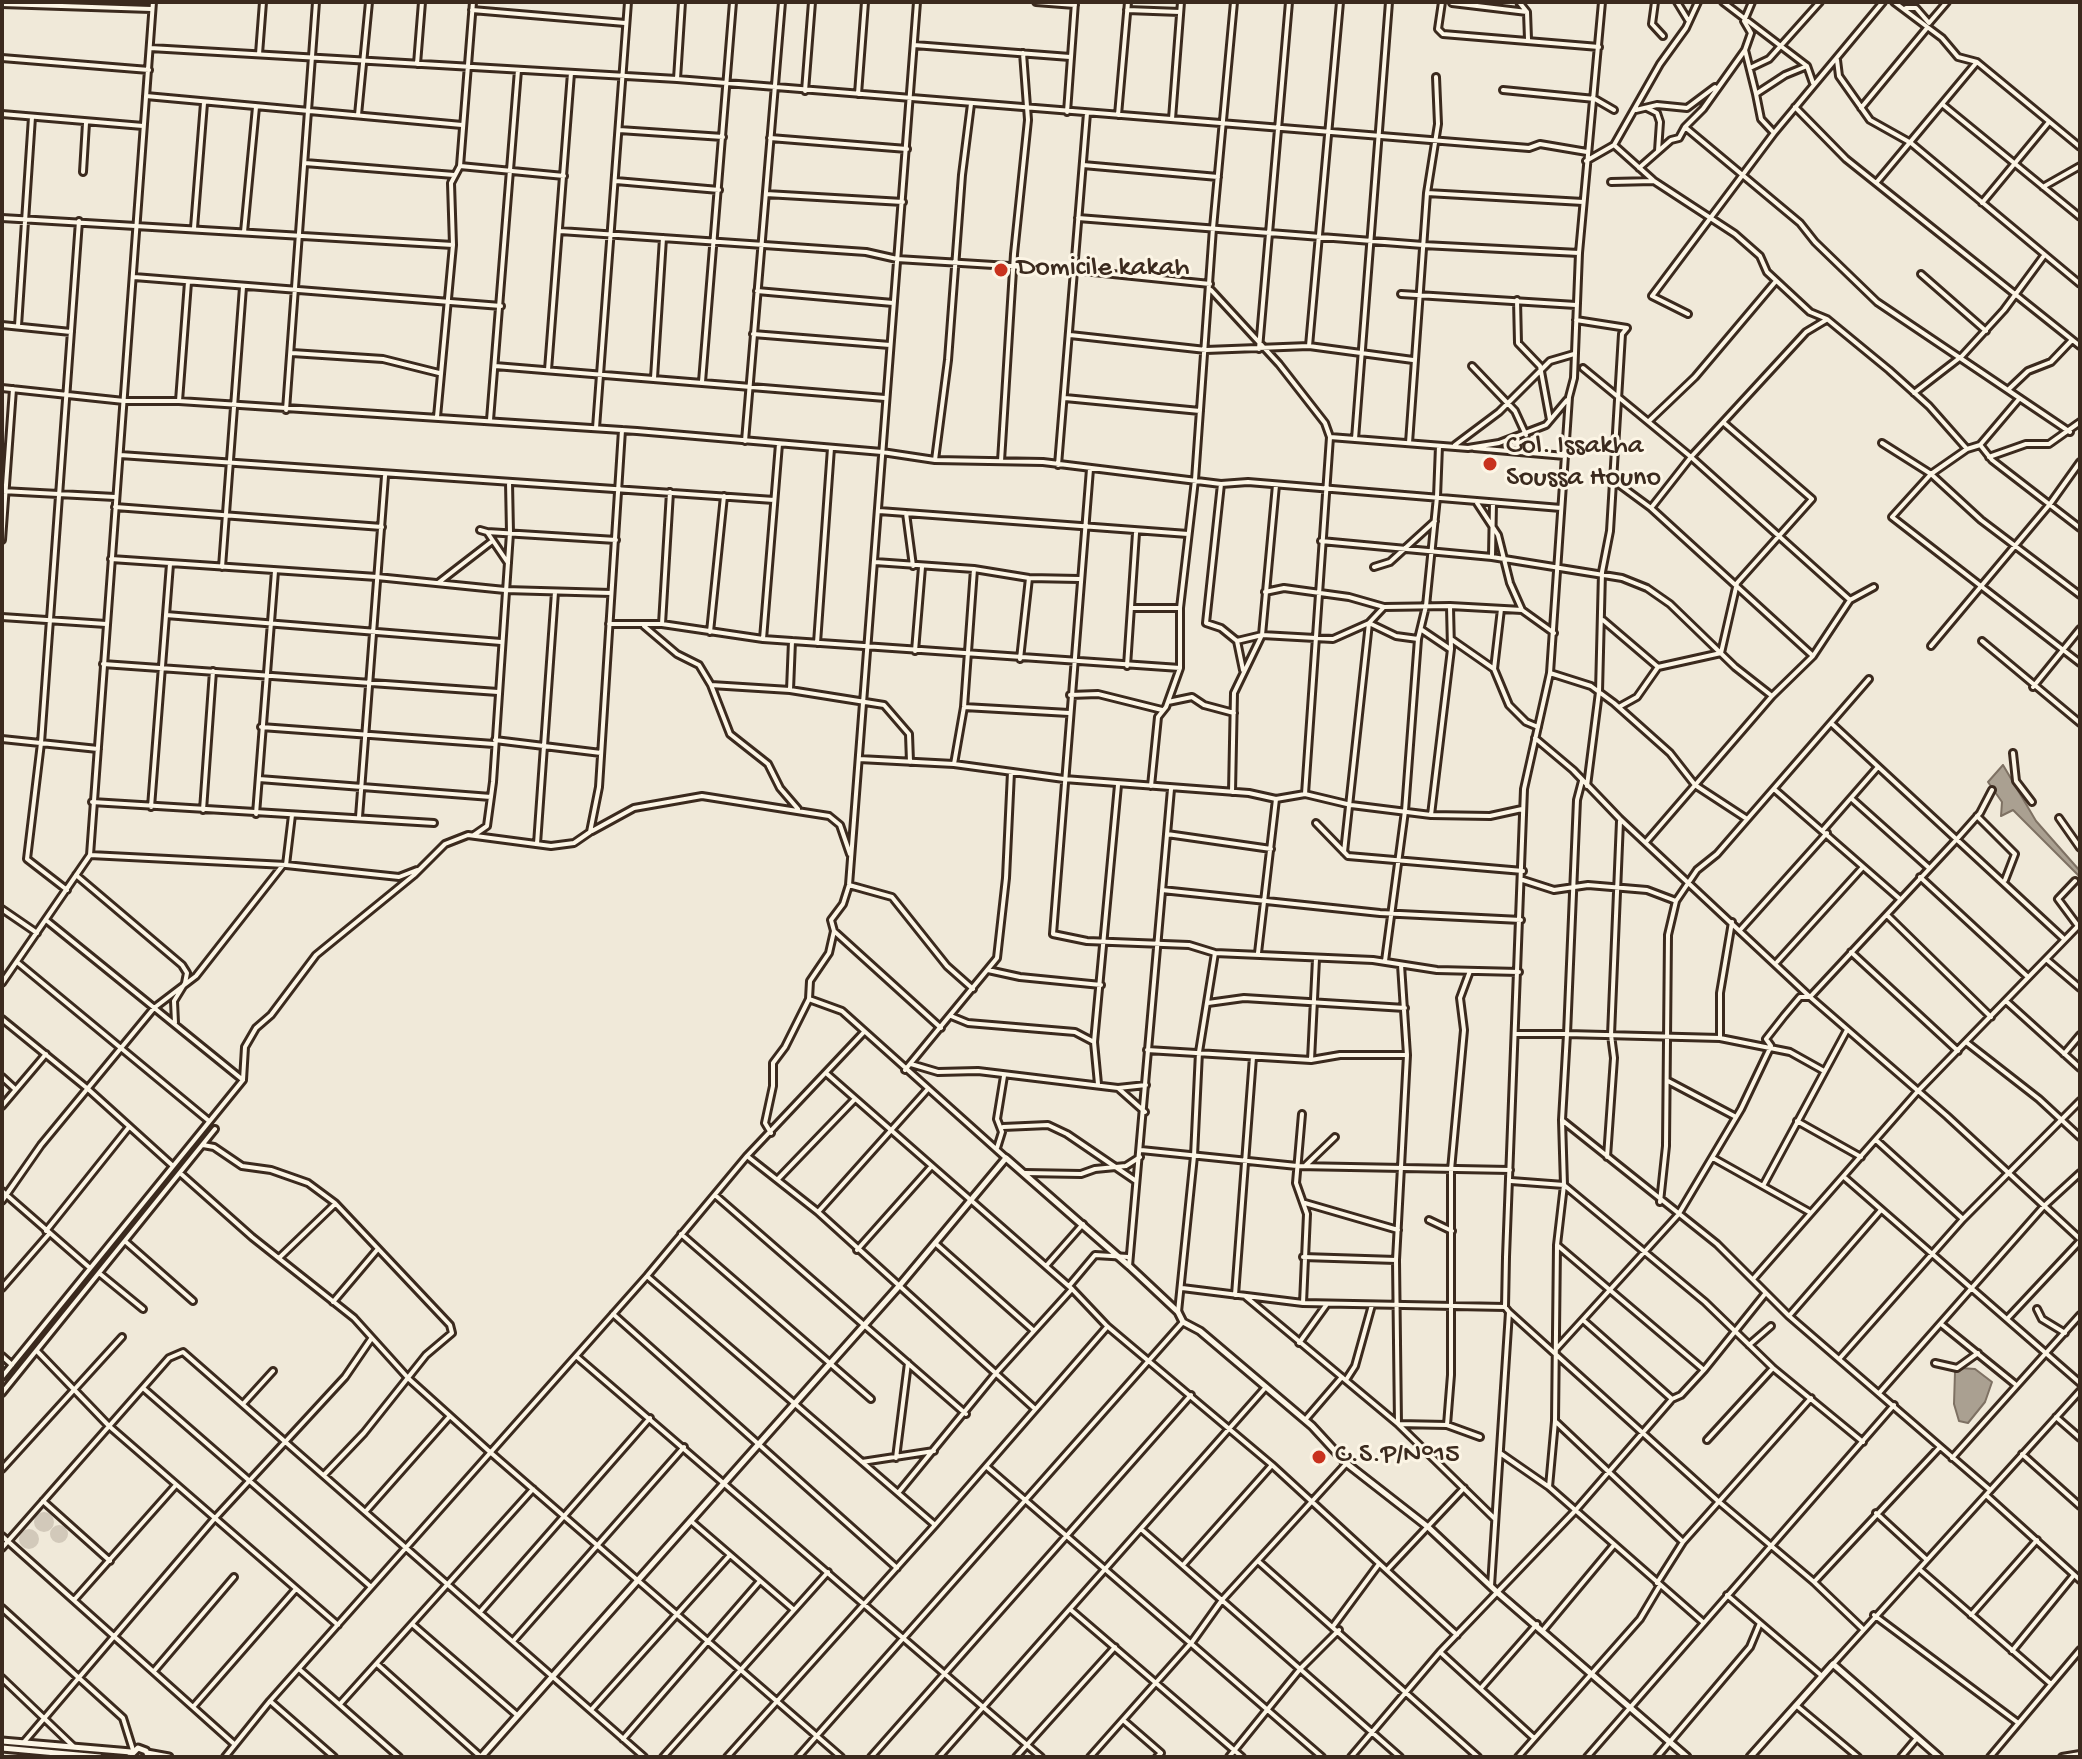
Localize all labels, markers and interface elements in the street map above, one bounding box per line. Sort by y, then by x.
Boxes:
place label: Domicile kakah [1017,253,1190,287]
marker: Domicile kakah [992,261,1010,279]
place label: Col. Issakha Soussa Houno [1506,431,1661,497]
marker: Col. Issakha Soussa Houno [1481,455,1499,473]
place label: C.S.P/N°15 [1335,1440,1460,1474]
marker: C.S.P/N°15 [1310,1448,1328,1466]

